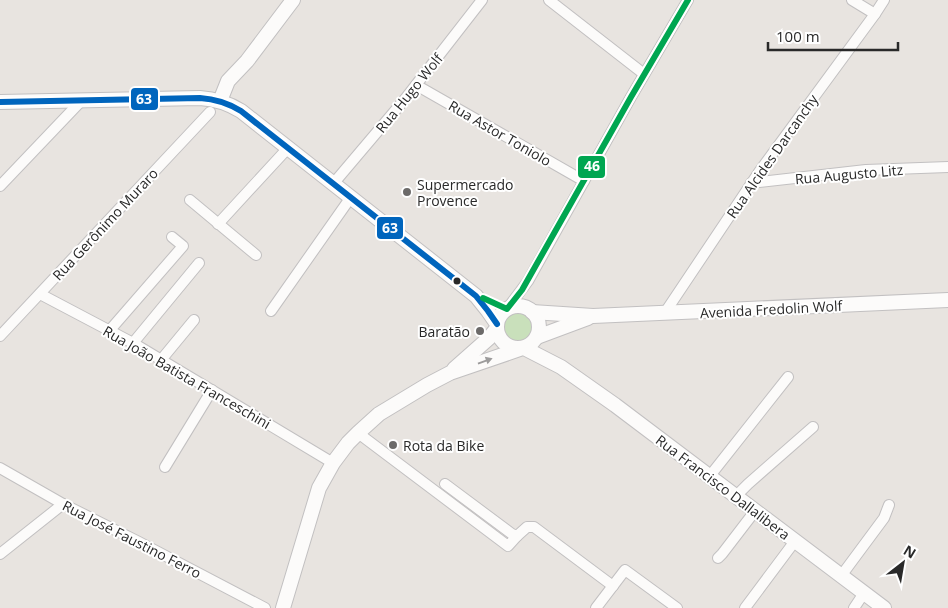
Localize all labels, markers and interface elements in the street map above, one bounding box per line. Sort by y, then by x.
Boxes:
scale bar [768,20,898,52]
text: 100 m [776,26,820,46]
street label: Rua Hugo Wolf [371,48,448,137]
line badge: 63 [130,87,159,111]
text: 63 [136,89,152,108]
street label: Rua Alcides Darcanchy [722,90,823,222]
street label: Rua Astor Toniolo [445,96,555,170]
line badge: 46 [577,155,606,179]
text: 46 [584,156,600,175]
street label: Rua Augusto Litz [794,160,904,188]
street label: Rua Gerônimo Muraro [48,164,162,284]
place label: Supermercado Provence [417,175,513,210]
marker: Supermercado Provence [401,186,413,198]
line badge: 63 [376,216,404,240]
text: 63 [382,218,398,237]
unlabelled marker [452,276,462,286]
street label: Avenida Fredolin Wolf [699,296,844,322]
street label: Rua João Batista Franceschini [100,321,274,433]
place label: Baratão [418,322,470,341]
marker: Baratão [474,325,486,337]
one-way arrow [478,357,493,365]
street label: Rua Francisco Dallalibera [652,430,794,544]
place label: Rota da Bike [403,436,484,455]
marker: Rota da Bike [387,439,399,451]
street label: Rua José Faustino Ferro [59,496,205,582]
north arrow [878,538,928,588]
text: N [900,540,920,563]

